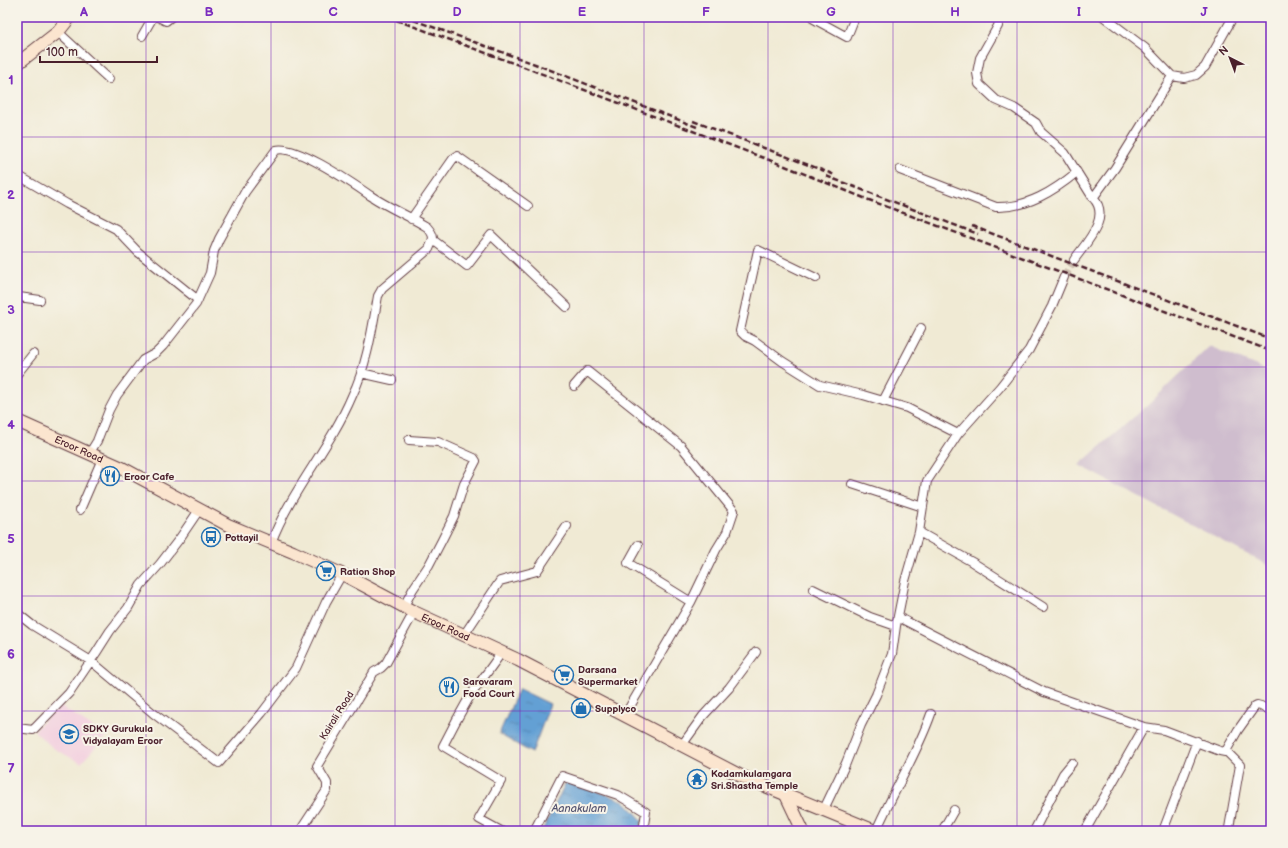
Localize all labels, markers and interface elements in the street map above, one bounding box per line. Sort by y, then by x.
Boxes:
text: A [79,4,88,20]
text: B [204,4,214,20]
text: C [328,4,338,20]
text: D [452,4,462,20]
text: E [578,4,587,20]
text: F [702,4,710,20]
text: G [826,4,836,20]
text: H [950,4,960,20]
text: I [1077,4,1081,20]
text: J [1200,4,1208,20]
scale bar [40,38,157,64]
north arrow [1210,38,1250,78]
text: N [1216,43,1231,59]
text: 100 m [46,45,78,60]
text: 1 [8,72,14,88]
text: 2 [7,187,15,203]
text: 3 [7,302,15,318]
text: 4 [7,417,15,433]
street label: Eroor Road [53,434,105,466]
restaurant icon: Eroor Cafe [99,465,121,487]
place label: Eroor Cafe [124,471,175,483]
bus stop icon: Pottayil [200,526,222,548]
text: 5 [7,531,15,547]
place label: Pottayil [225,532,258,544]
supermarket icon: Ration Shop [315,560,337,582]
place label: Ration Shop [340,566,396,578]
street label: Eroor Road [419,611,472,644]
text: 6 [7,646,15,662]
supermarket icon: Darsana Supermarket [553,664,575,686]
place label: Darsana Supermarket [578,664,638,688]
restaurant icon: Sarovaram Food Court [438,676,460,698]
place label: Sarovaram Food Court [463,676,515,700]
street label: Kairali Road [317,689,357,742]
shop icon: Supplyco [570,697,592,719]
place label: Supplyco [595,703,637,715]
school or university icon: SDKY Gurukula Vidyalayam Eroor [58,723,80,745]
place label: SDKY Gurukula Vidyalayam Eroor [83,723,164,747]
text: 7 [7,761,15,777]
temple icon: Kodamkulamgara Sri.Shastha Temple [686,768,708,790]
place label: Kodamkulamgara Sri.Shastha Temple [711,768,798,792]
water label: Aanakulam [551,802,606,815]

